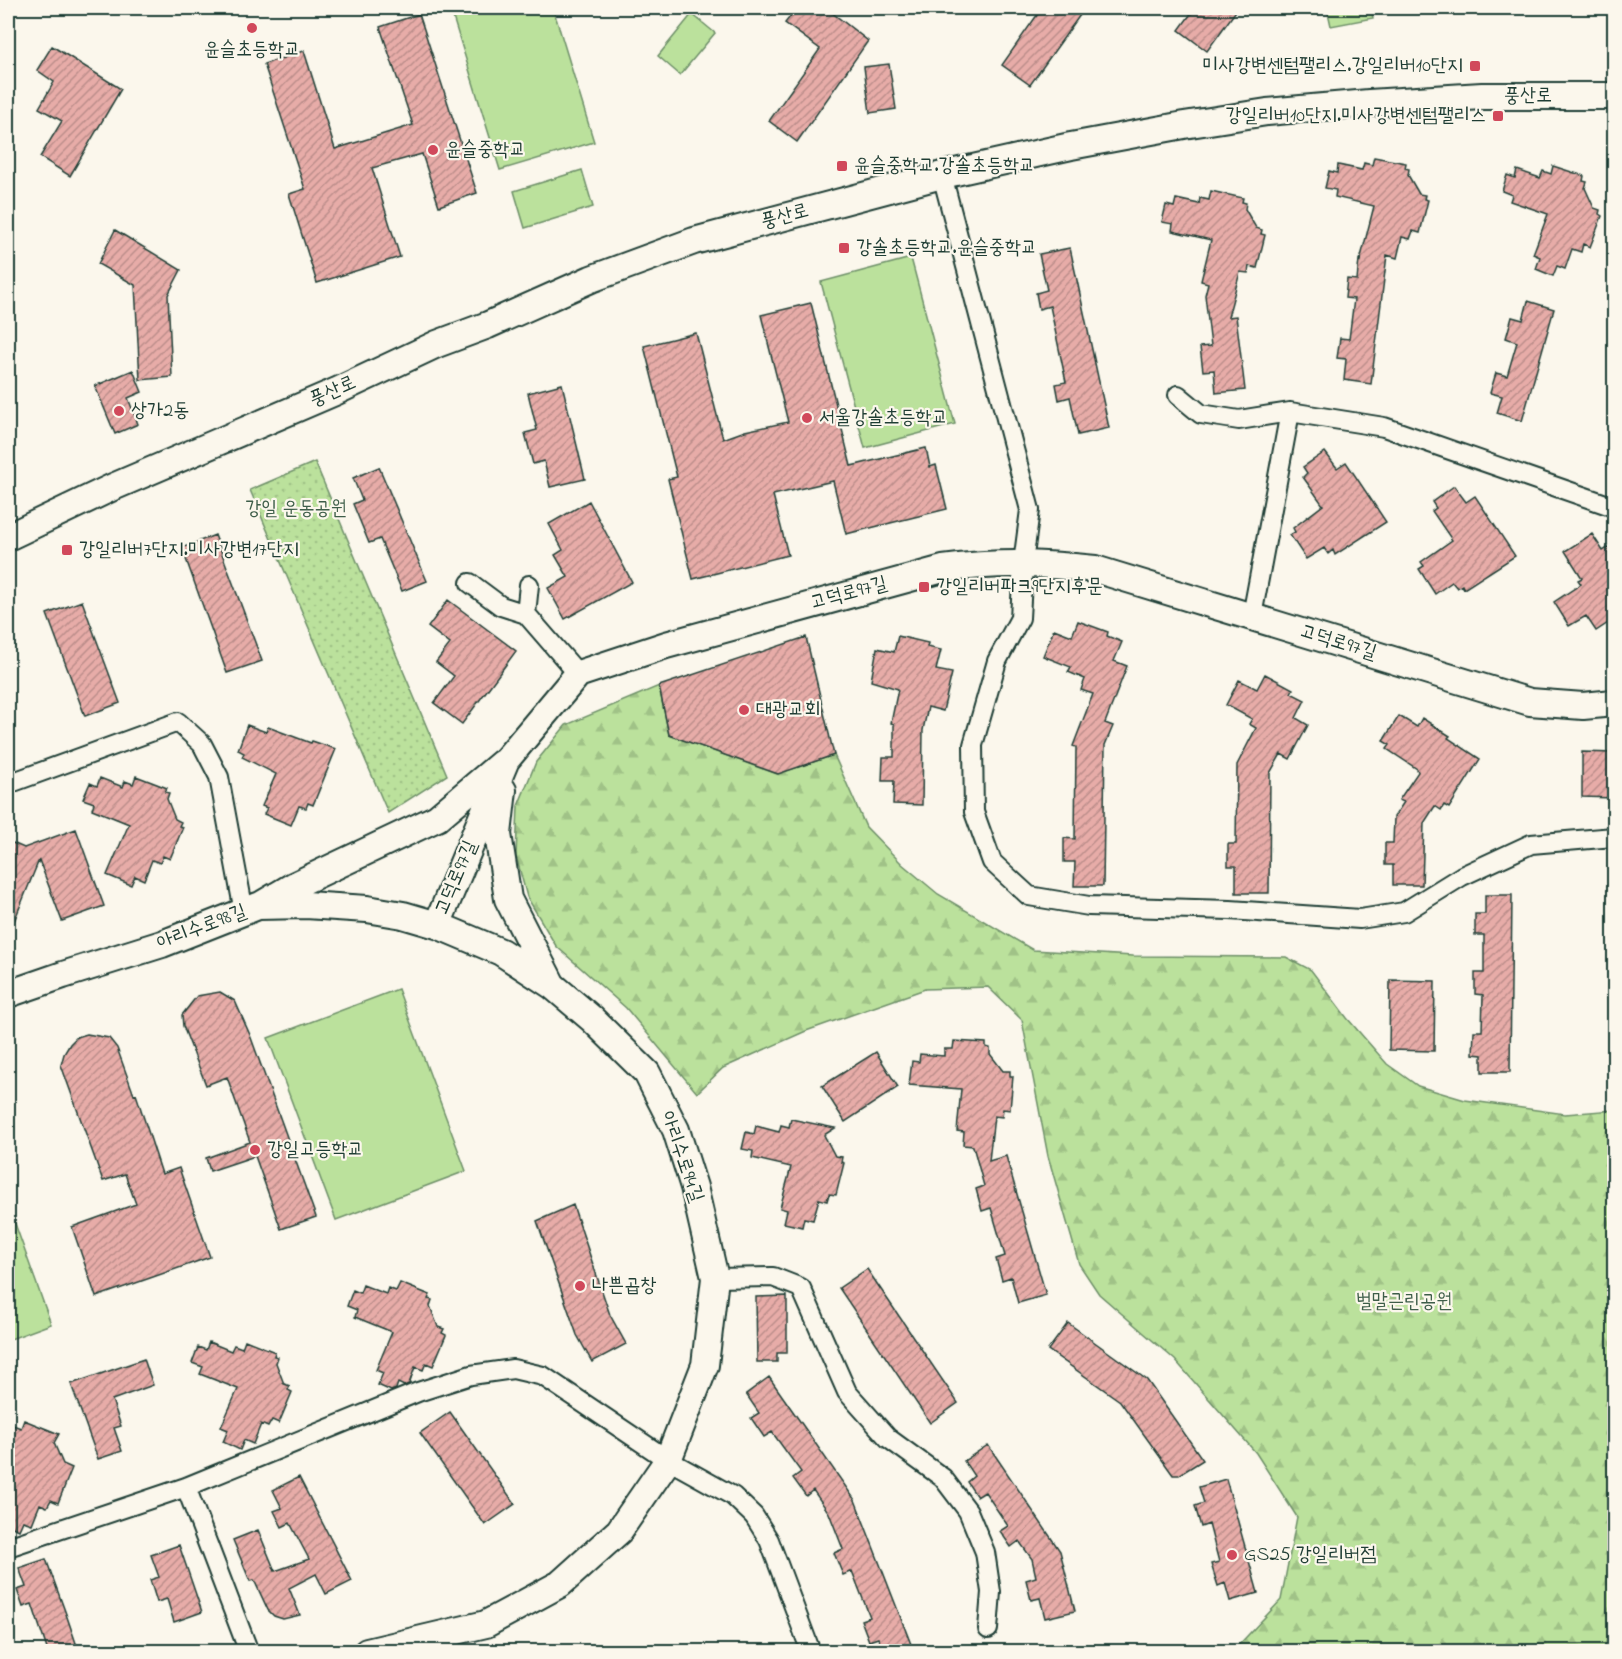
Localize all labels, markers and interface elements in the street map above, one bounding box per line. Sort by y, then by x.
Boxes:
marker: 윤슬초등학교 [245,21,259,35]
place label: 윤슬초등학교 [204,36,300,65]
place label: 미사강변센텀팰리스.강일리버10단지 [1203,52,1463,81]
marker: 미사강변센텀팰리스.강일리버10단지 [1468,59,1482,73]
street label: 풍산로 [1504,82,1552,111]
place label: 강일리버10단지.미사강변센텀팰리스 [1226,102,1486,131]
marker: 강일리버10단지.미사강변센텀팰리스 [1491,109,1505,123]
place label: 윤슬중학교 [445,136,525,165]
marker: 윤슬중학교 [426,143,440,157]
place label: 윤슬중학교.강솔초등학교 [854,152,1035,181]
marker: 윤슬중학교.강솔초등학교 [835,159,849,173]
street label: 풍산로 [758,197,812,237]
place label: 강솔초등학교.윤슬중학교 [856,234,1037,263]
marker: 강솔초등학교.윤슬중학교 [837,241,851,255]
street label: 풍산로 [305,369,361,415]
place label: 상가2동 [131,397,189,426]
marker: 상가2동 [112,404,126,418]
place label: 서울강솔초등학교 [819,404,948,433]
marker: 서울강솔초등학교 [800,411,814,425]
park label: 강일 운동공원 [245,495,347,524]
place label: 강일리버7단지.미사강변17단지 [79,536,299,565]
marker: 강일리버7단지.미사강변17단지 [60,543,74,557]
street label: 고덕로97길 [807,570,891,618]
place label: 강일리버파크9단지후문 [936,573,1103,602]
marker: 강일리버파크9단지후문 [917,580,931,594]
street label: 고덕로97길 [1296,618,1380,668]
place label: 대광교회 [756,696,820,725]
marker: 대광교회 [737,703,751,717]
street label: 고덕로97길 [428,836,486,920]
street label: 아리수로98길 [153,898,251,958]
street label: 아리수로94길 [652,1107,710,1207]
place label: 강일고등학교 [267,1136,364,1165]
marker: 강일고등학교 [248,1143,262,1157]
place label: 나쁜곱창 [592,1272,656,1301]
marker: 나쁜곱창 [573,1279,587,1293]
park label: 벌말근린공원 [1356,1288,1452,1317]
place label: GS25 강일리버점 [1244,1541,1376,1570]
marker: GS25 강일리버점 [1225,1548,1239,1562]

